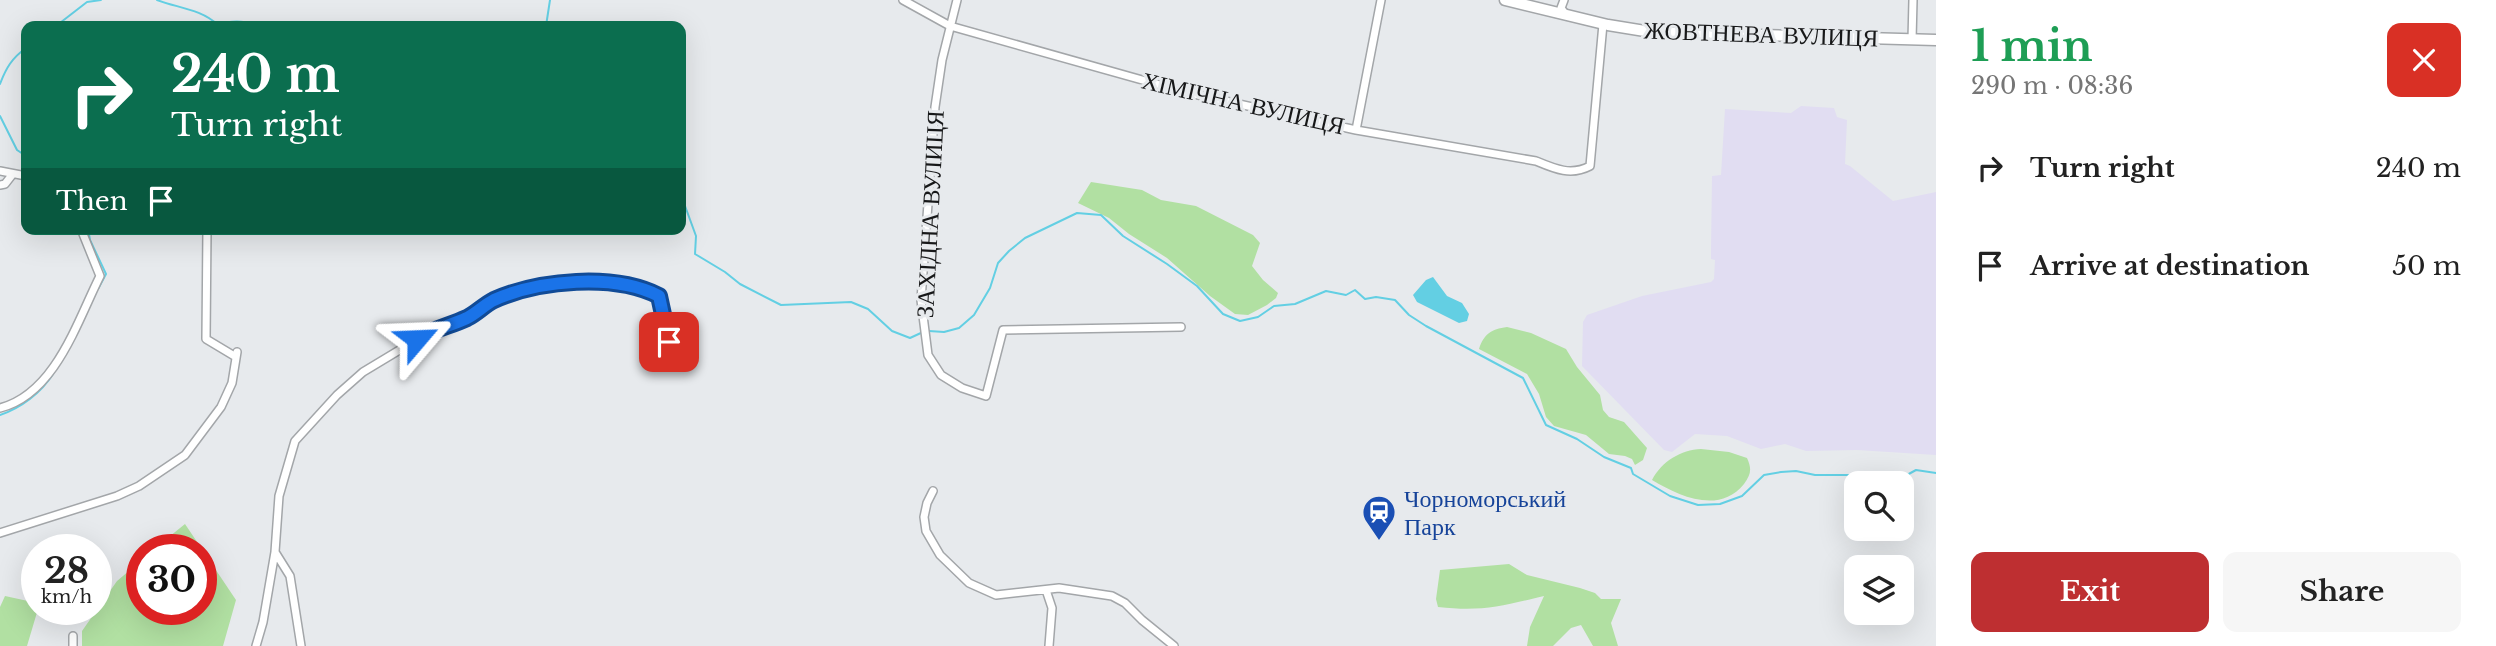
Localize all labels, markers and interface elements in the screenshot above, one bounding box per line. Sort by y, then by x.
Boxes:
street label: ЖОВТНЕВА ВУЛИЦЯ [1643,15,1879,53]
text: 1 min [1971,20,2093,72]
button: close [2387,23,2461,97]
text: 240 m [171,44,340,105]
icon: right [56,49,147,140]
street label: ХІМІЧНА ВУЛИЦЯ [1139,66,1347,140]
text: 290 m · 08:36 [1971,72,2133,100]
text: Turn right [171,105,342,145]
street label: ЗАХІДНА ВУЛИЦЯ [910,109,950,319]
icon: right [1971,149,2009,187]
text: Turn right [2030,152,2175,184]
text: 240 m [2376,152,2461,184]
icon: arrive [142,182,180,220]
text: Then [56,185,128,217]
icon: arrive [1971,247,2009,285]
text: Arrive at destination [2030,250,2310,282]
text: 50 m [2392,250,2461,282]
position arrow [380,302,454,376]
pin [639,312,699,372]
icon: arrive [650,323,688,361]
map controls [1844,471,1914,625]
button: search [1844,471,1914,541]
place label: Чорноморський Парк [1404,484,1566,541]
station icon: Чорноморський Парк [1360,493,1398,542]
speed limit sign: 30 [126,534,217,625]
text: 28 [44,549,89,592]
button: Exit [1971,552,2209,632]
button: Share [2223,552,2461,632]
button: layers [1844,555,1914,625]
text: km/h [41,586,92,608]

